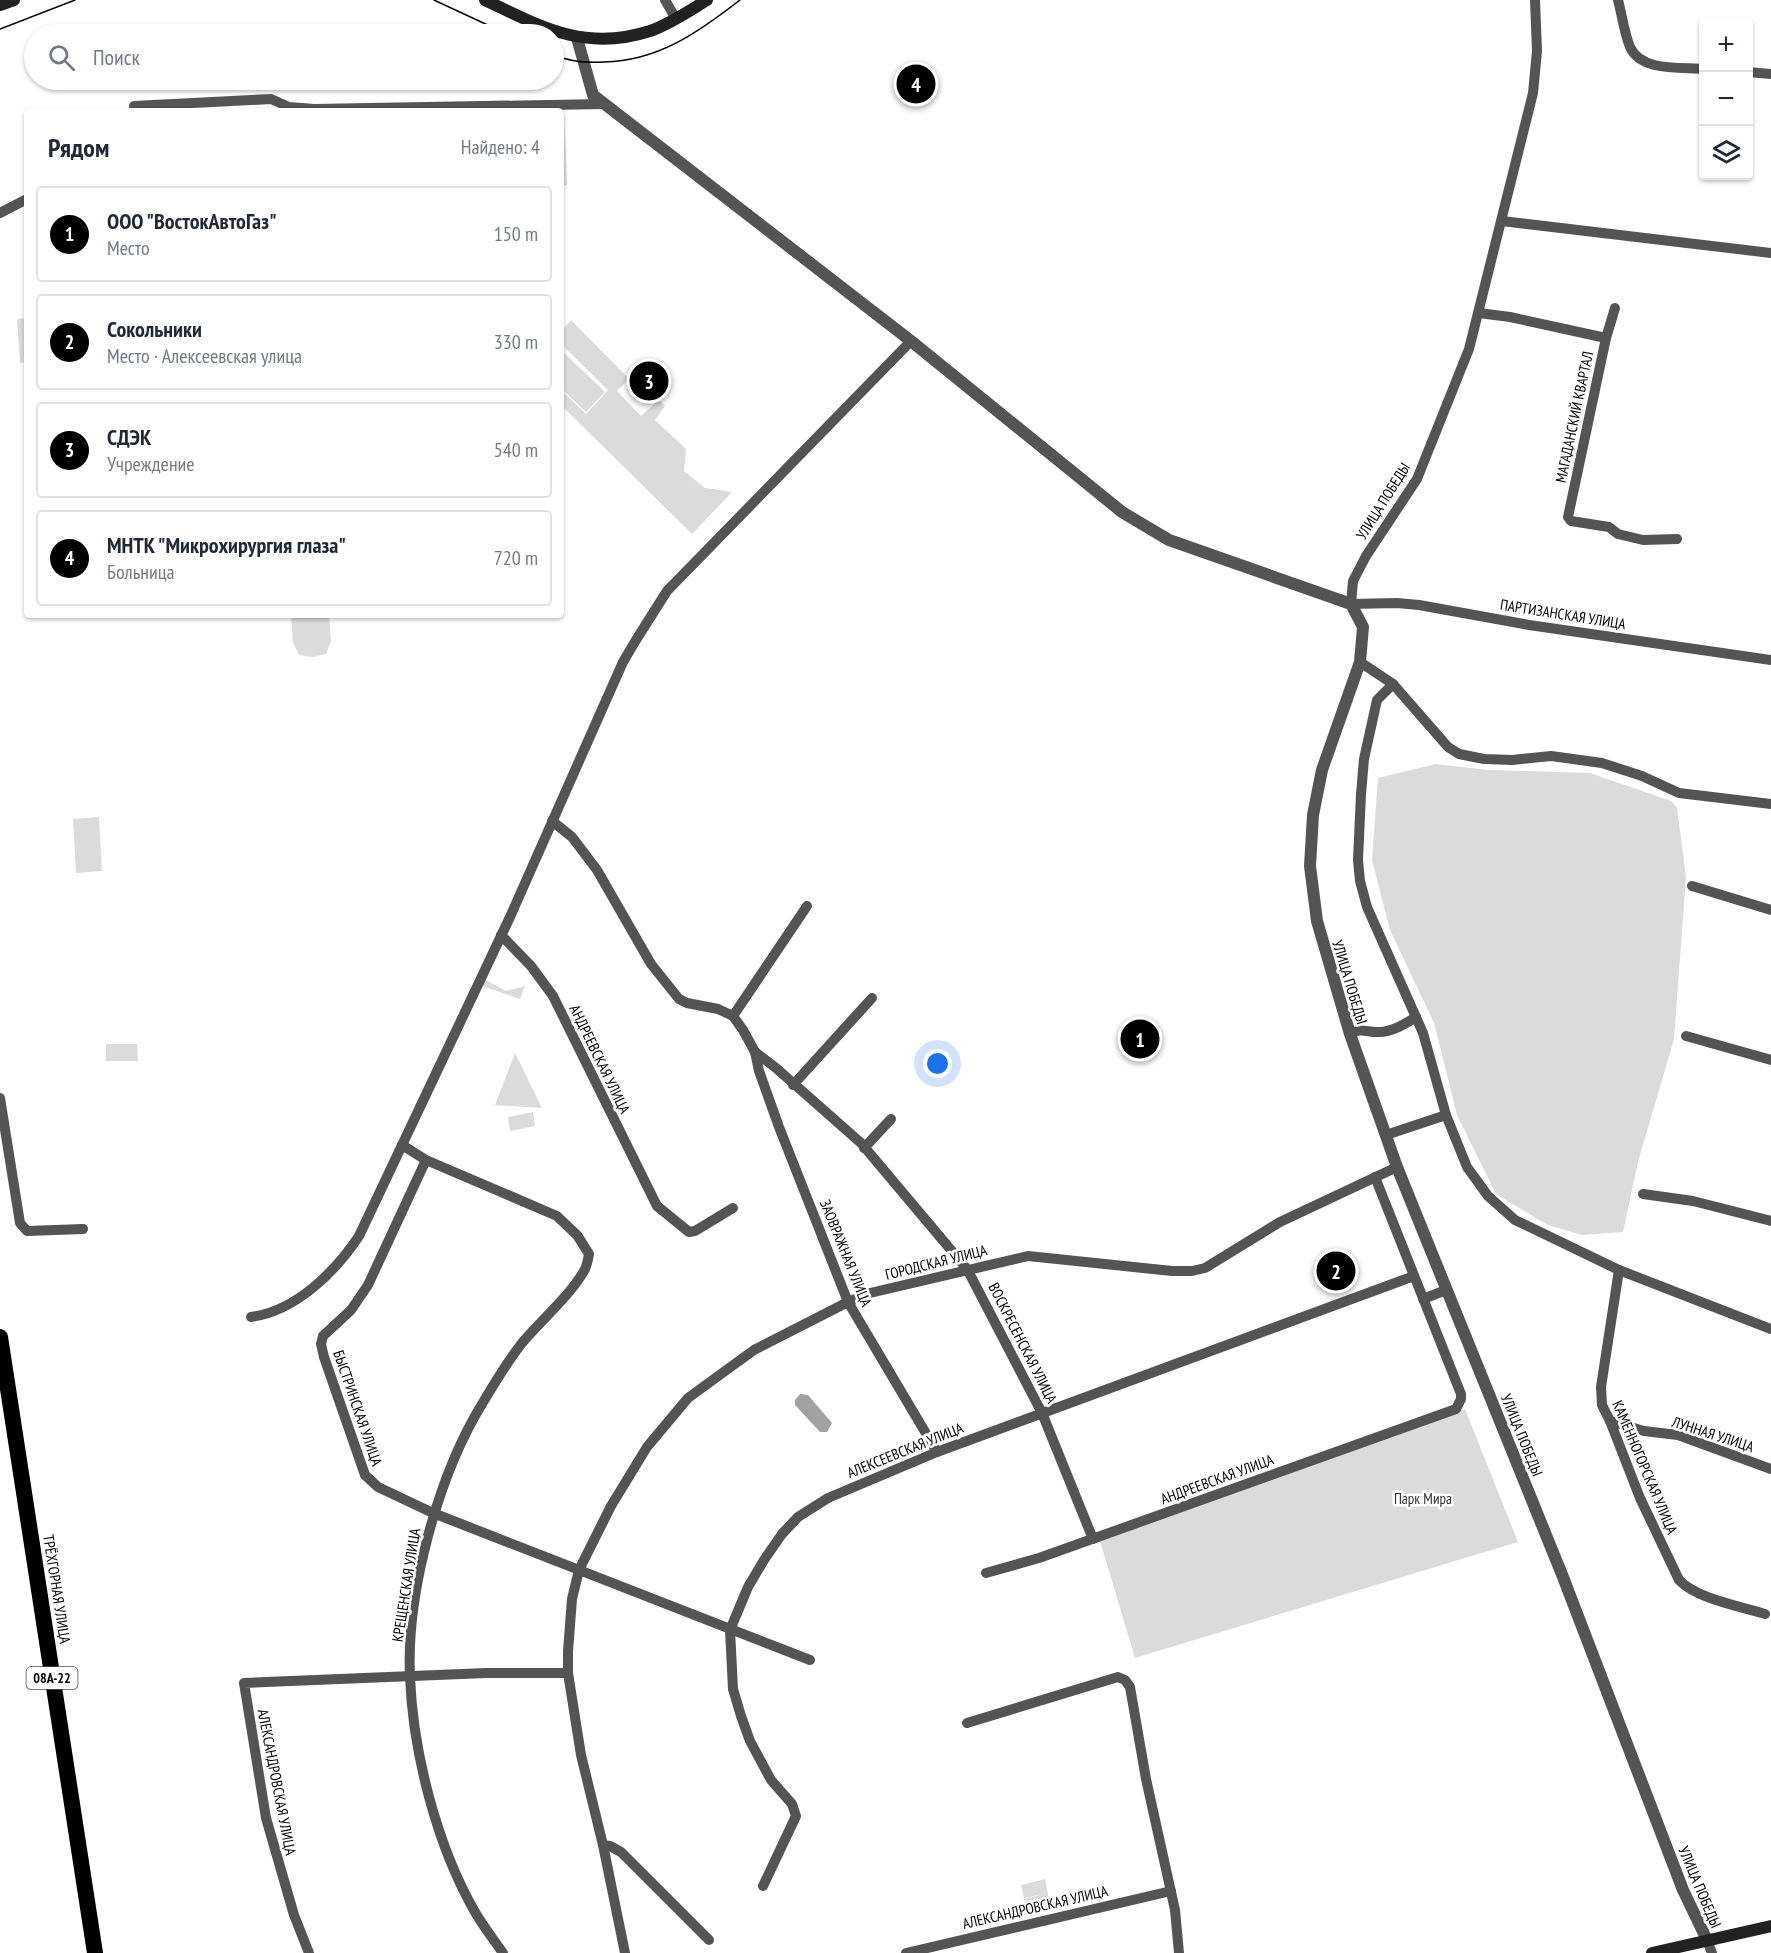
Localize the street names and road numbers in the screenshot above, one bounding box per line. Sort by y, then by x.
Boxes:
street label: МАГАДАНСКИЙ КВАРТАЛ [1551,350,1597,484]
street label: УЛИЦА ПОБЕДЫ [1352,459,1414,543]
street label: ПАРТИЗАНСКАЯ УЛИЦА [1499,595,1628,633]
street label: УЛИЦА ПОБЕДЫ [1328,938,1372,1026]
street label: АНДРЕЕВСКАЯ УЛИЦА [565,1001,635,1117]
street label: ЗАОВРАЖНАЯ УЛИЦА [816,1197,876,1310]
street label: ГОРОДСКАЯ УЛИЦА [883,1240,990,1284]
street label: ВОСКРЕСЕНСКАЯ УЛИЦА [984,1279,1062,1407]
street label: БЫСТРИНСКАЯ УЛИЦА [329,1348,387,1469]
street label: УЛИЦА ПОБЕДЫ [1497,1391,1547,1479]
street label: КАМЕННОГОРСКАЯ УЛИЦА [1608,1397,1682,1538]
street label: ЛУННАЯ УЛИЦА [1669,1412,1757,1456]
street label: АЛЕКСЕЕВСКАЯ УЛИЦА [844,1418,967,1482]
street label: АНДРЕЕВСКАЯ УЛИЦА [1158,1449,1277,1508]
street label: КРЕЩЕНСКАЯ УЛИЦА [388,1526,425,1643]
street label: ТРЁХГОРНАЯ УЛИЦА [39,1533,75,1646]
road number: 08А-22 [26,1667,78,1689]
street label: АЛЕКСАНДРОВСКАЯ УЛИЦА [254,1707,301,1858]
street label: УЛИЦА ПОБЕДЫ [1674,1843,1726,1931]
street label: АЛЕКСАНДРОВСКАЯ УЛИЦА [961,1881,1110,1933]

